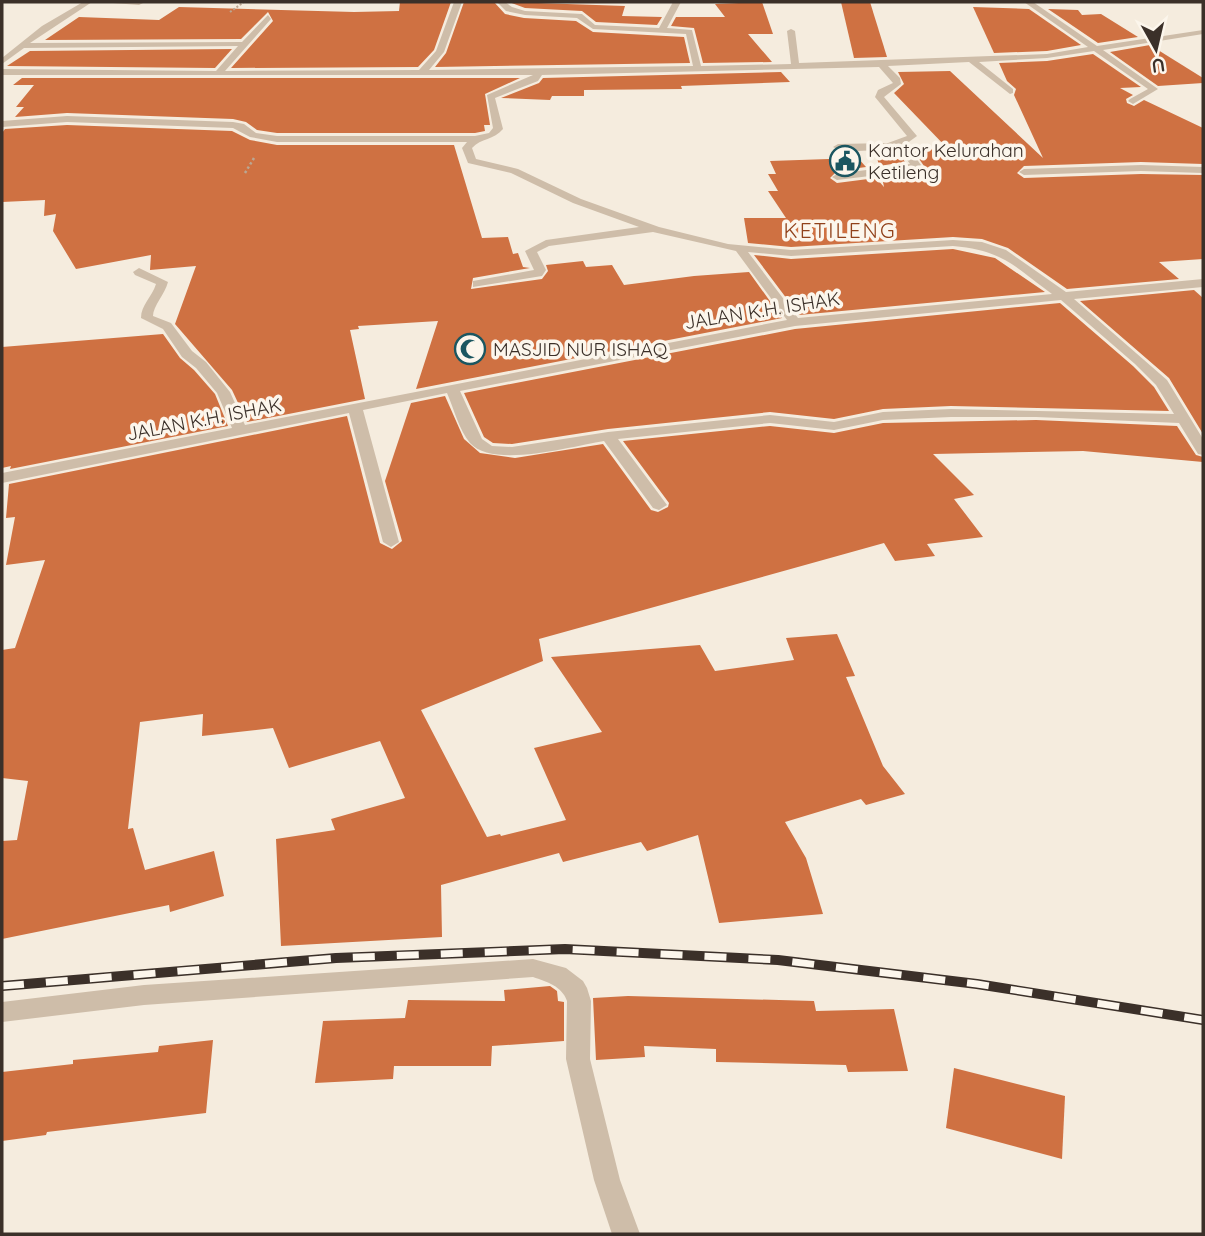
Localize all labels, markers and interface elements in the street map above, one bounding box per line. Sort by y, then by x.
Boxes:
north arrow [1121,14,1191,84]
text: U [1150,53,1167,79]
place label: Kantor Kelurahan Ketileng [868,138,1024,184]
public building icon: Kantor Kelurahan Ketileng [828,144,862,178]
district label: KETILENG [783,217,897,243]
street label: JALAN K.H. ISHAK [683,286,841,334]
mosque icon: MASJID NUR ISHAQ [453,332,487,366]
place label: MASJID NUR ISHAQ [493,337,669,361]
street label: JALAN K.H. ISHAK [125,392,283,446]

